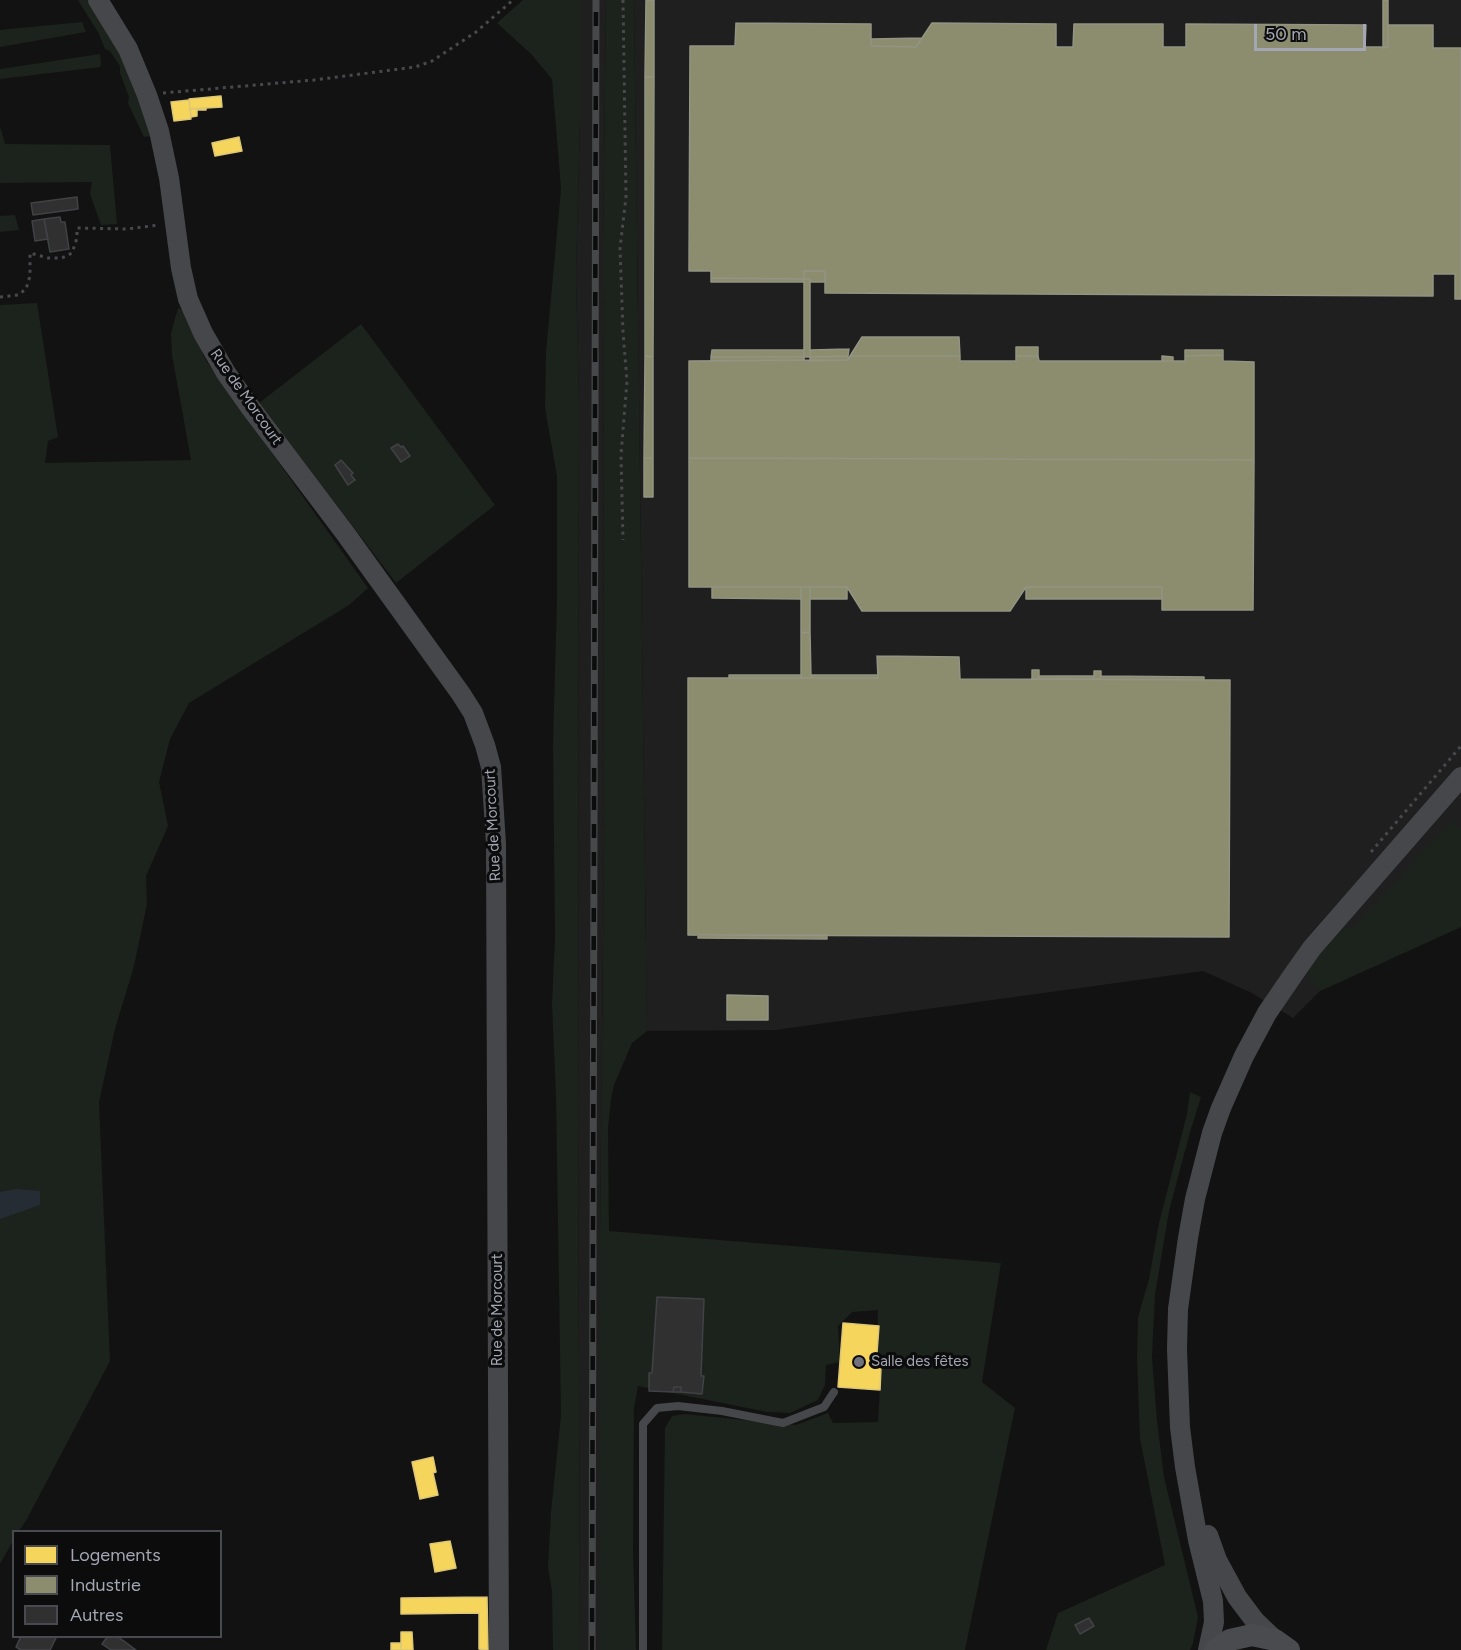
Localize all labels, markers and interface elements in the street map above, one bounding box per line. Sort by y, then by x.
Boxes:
scale bar [1257,12,1370,50]
text: 50 m [1265,23,1307,45]
street label: Rue de Morcourt [206,346,286,448]
street label: Rue de Morcourt [481,768,505,882]
street label: Rue de Morcourt [489,1254,507,1366]
place label: Salle des fêtes [871,1353,969,1371]
marker: Salle des fêtes [852,1355,866,1369]
legend [12,1530,222,1638]
text: Logements [70,1544,161,1566]
text: Industrie [70,1574,141,1596]
text: Autres [70,1604,123,1626]

